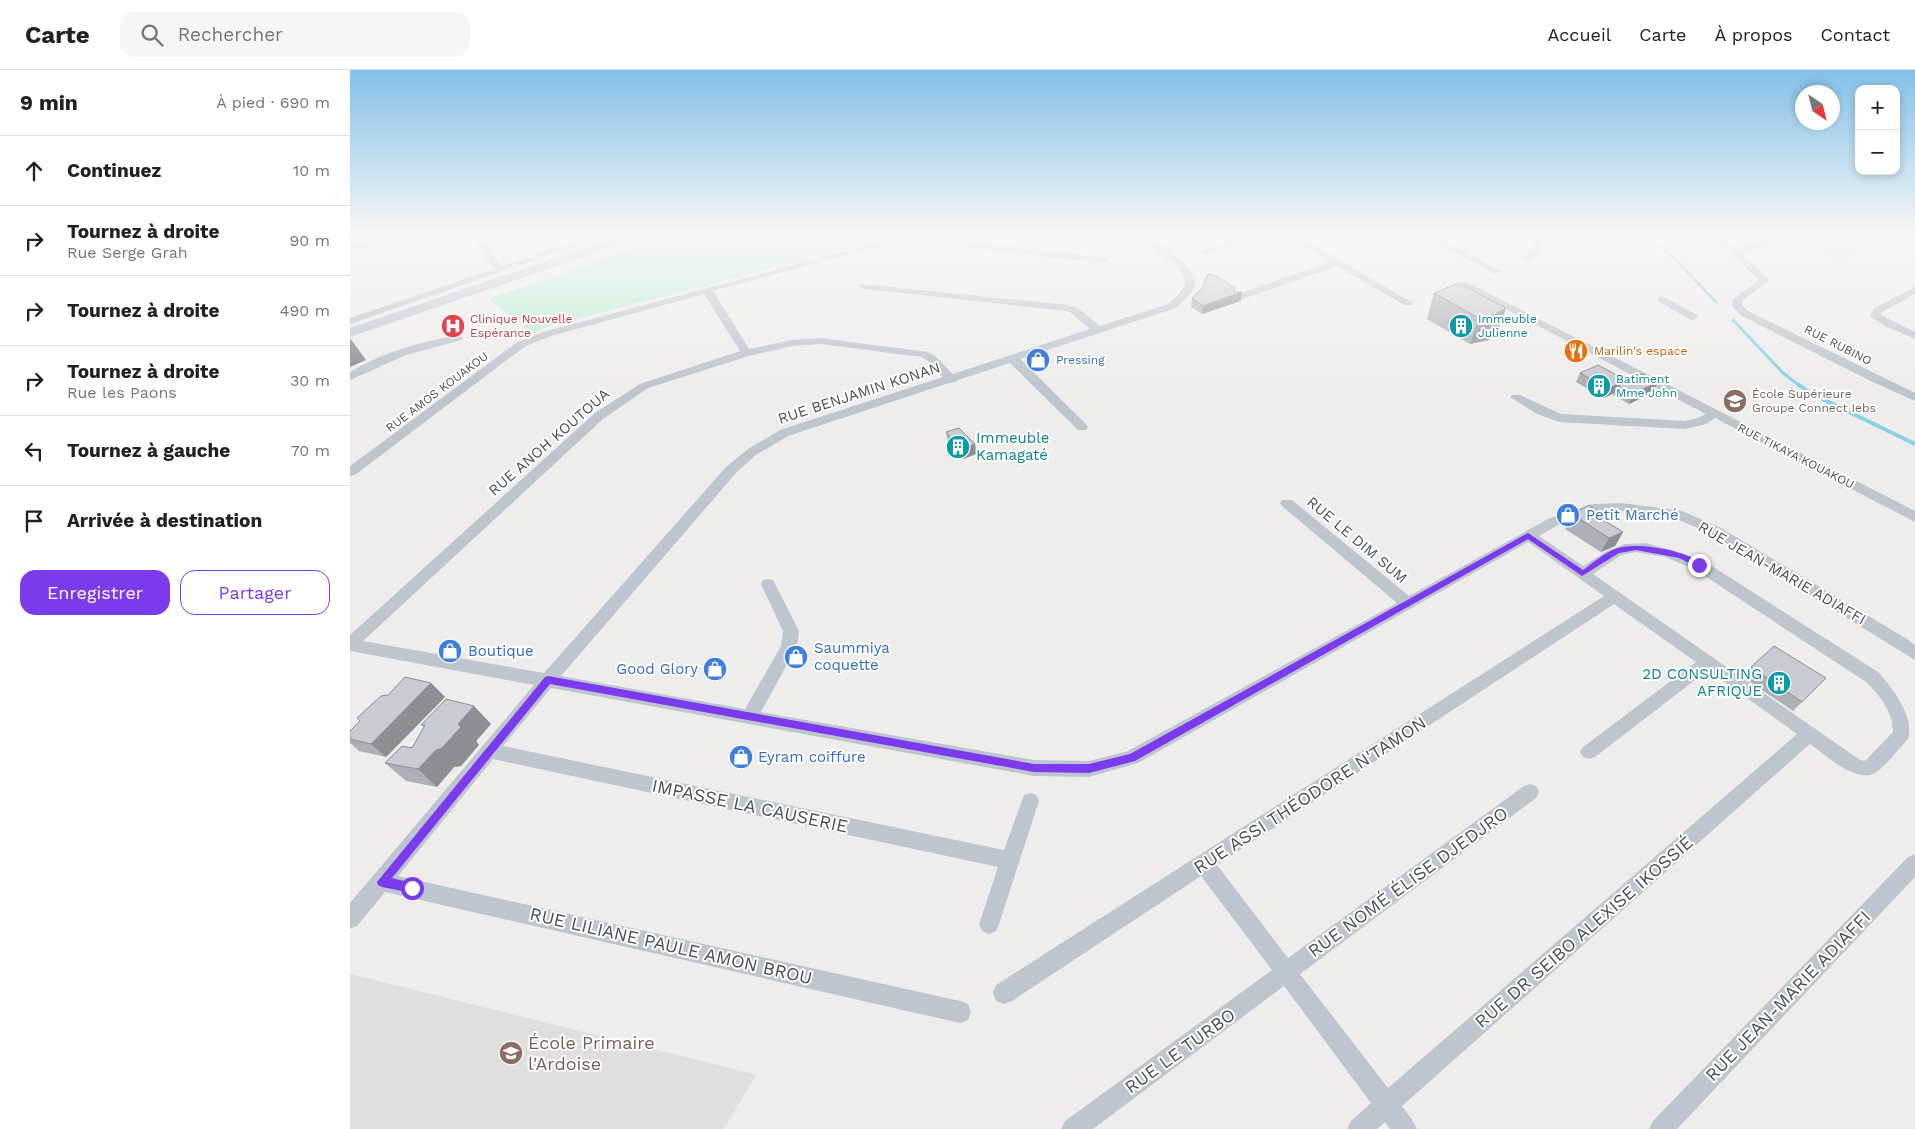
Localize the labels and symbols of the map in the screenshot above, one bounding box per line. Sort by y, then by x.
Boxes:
north arrow [1795,85,1840,130]
place label: Clinique Nouvelle Espérance [470,312,572,340]
place label: Immeuble Julienne [1478,312,1537,340]
hospital icon: Clinique Nouvelle Espérance [440,313,466,339]
building icon: Immeuble Julienne [1448,313,1474,339]
street label: RUE RUBINO [1802,322,1874,368]
restaurant icon: Marilin's espace [1563,338,1589,364]
place label: Marilin's espace [1594,344,1687,358]
shop icon: Pressing [1025,347,1051,373]
street label: RUE AMOS KOUAKOU [383,349,491,435]
place label: Pressing [1056,353,1105,367]
street label: RUE BENJAMIN KONAN [776,358,942,428]
place label: Batiment Mme John [1616,372,1677,400]
building icon: Batiment Mme John [1586,373,1612,399]
street label: RUE ANOH KOUTOUA [485,385,613,499]
place label: École Supérieure Groupe Connect Iebs [1752,387,1876,415]
school or university icon: École Supérieure Groupe Connect Iebs [1722,388,1748,414]
street label: RUE TIKAYA KOUAKOU [1735,420,1857,492]
place label: Immeuble Kamagaté [976,429,1050,464]
building icon: Immeuble Kamagaté [945,434,971,460]
street label: RUE LE DIM SUM [1303,493,1411,587]
shop icon: Petit Marché [1555,502,1581,528]
place label: Petit Marché [1586,506,1679,524]
street label: RUE JEAN-MARIE ADIAFFI [1695,518,1869,628]
route end [1688,554,1711,577]
shop icon: Boutique [437,638,463,664]
place label: Saummiya coquette [814,639,890,674]
place label: Boutique [468,642,534,660]
shop icon: Saummiya coquette [783,644,809,670]
shop icon: Good Glory [702,656,728,682]
place label: Good Glory [616,660,698,678]
place label: 2D CONSULTING AFRIQUE [1642,665,1762,700]
building icon: 2D CONSULTING AFRIQUE [1766,670,1792,696]
street label: RUE ASSI THÉODORE N'TAMON [1190,711,1430,878]
shop icon: Eyram coiffure [728,744,754,770]
place label: Eyram coiffure [758,748,866,766]
street label: IMPASSE LA CAUSERIE [650,774,850,837]
street label: RUE NOMÉ ÉLISE DJEDJRO [1304,802,1512,961]
street label: RUE DR SEIBO ALEXISE IKOSSIÉ [1470,831,1697,1032]
route start [401,877,424,900]
street label: RUE LILIANE PAULE AMON BROU [528,903,814,988]
street label: RUE JEAN-MARIE ADIAFFI [1701,906,1875,1085]
street label: RUE LE TURBO [1121,1004,1239,1098]
place label: École Primaire l'Ardoise [528,1032,655,1074]
school or university icon: École Primaire l'Ardoise [498,1040,524,1066]

